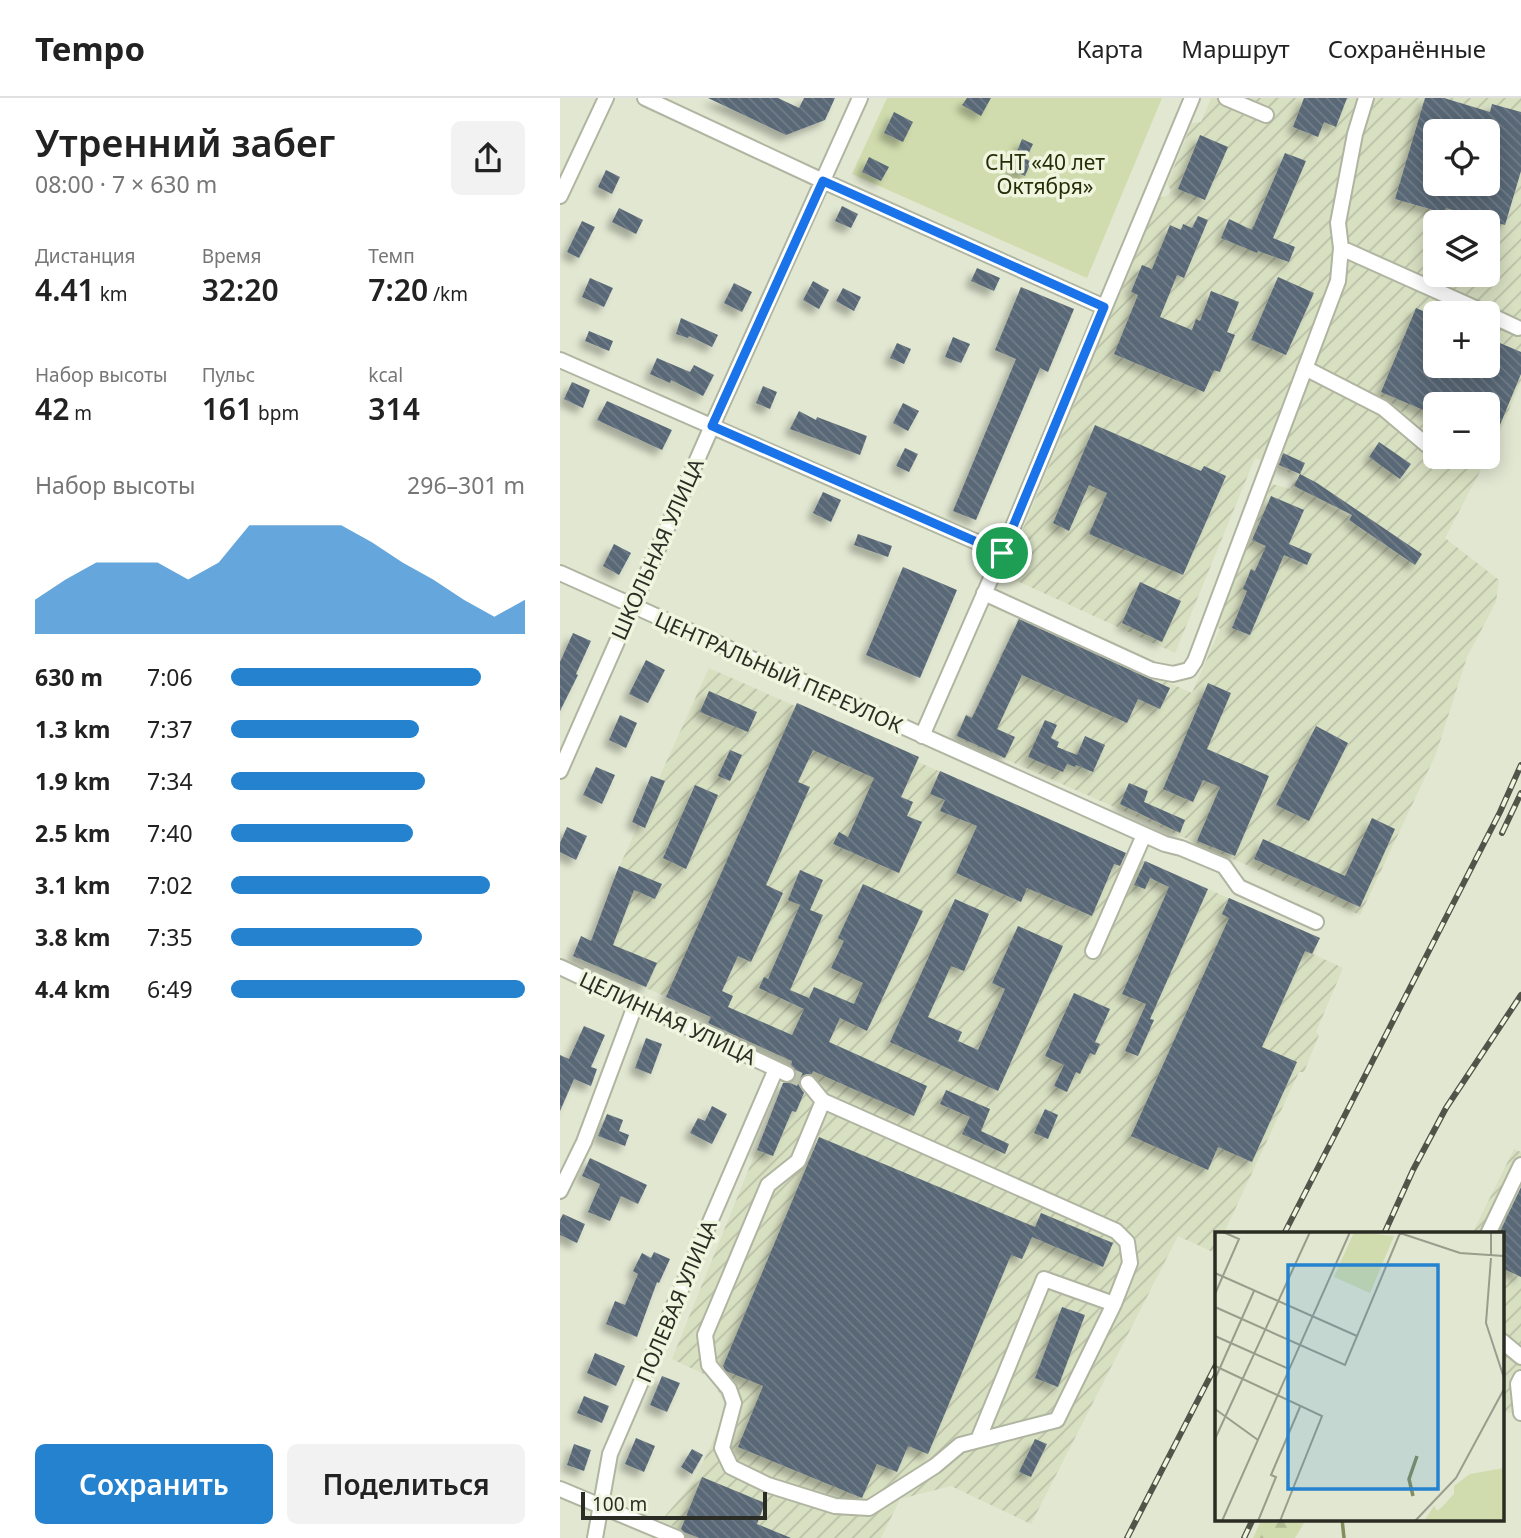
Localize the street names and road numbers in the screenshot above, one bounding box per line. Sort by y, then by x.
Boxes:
street label: ШКОЛЬНАЯ УЛИЦА [604,453,710,644]
street label: ЦЕНТРАЛЬНЫЙ ПЕРЕУЛОК [651,605,907,739]
street label: ЦЕЛИННАЯ УЛИЦА [575,965,761,1071]
street label: ПОЛЕВАЯ УЛИЦА [629,1215,723,1387]

